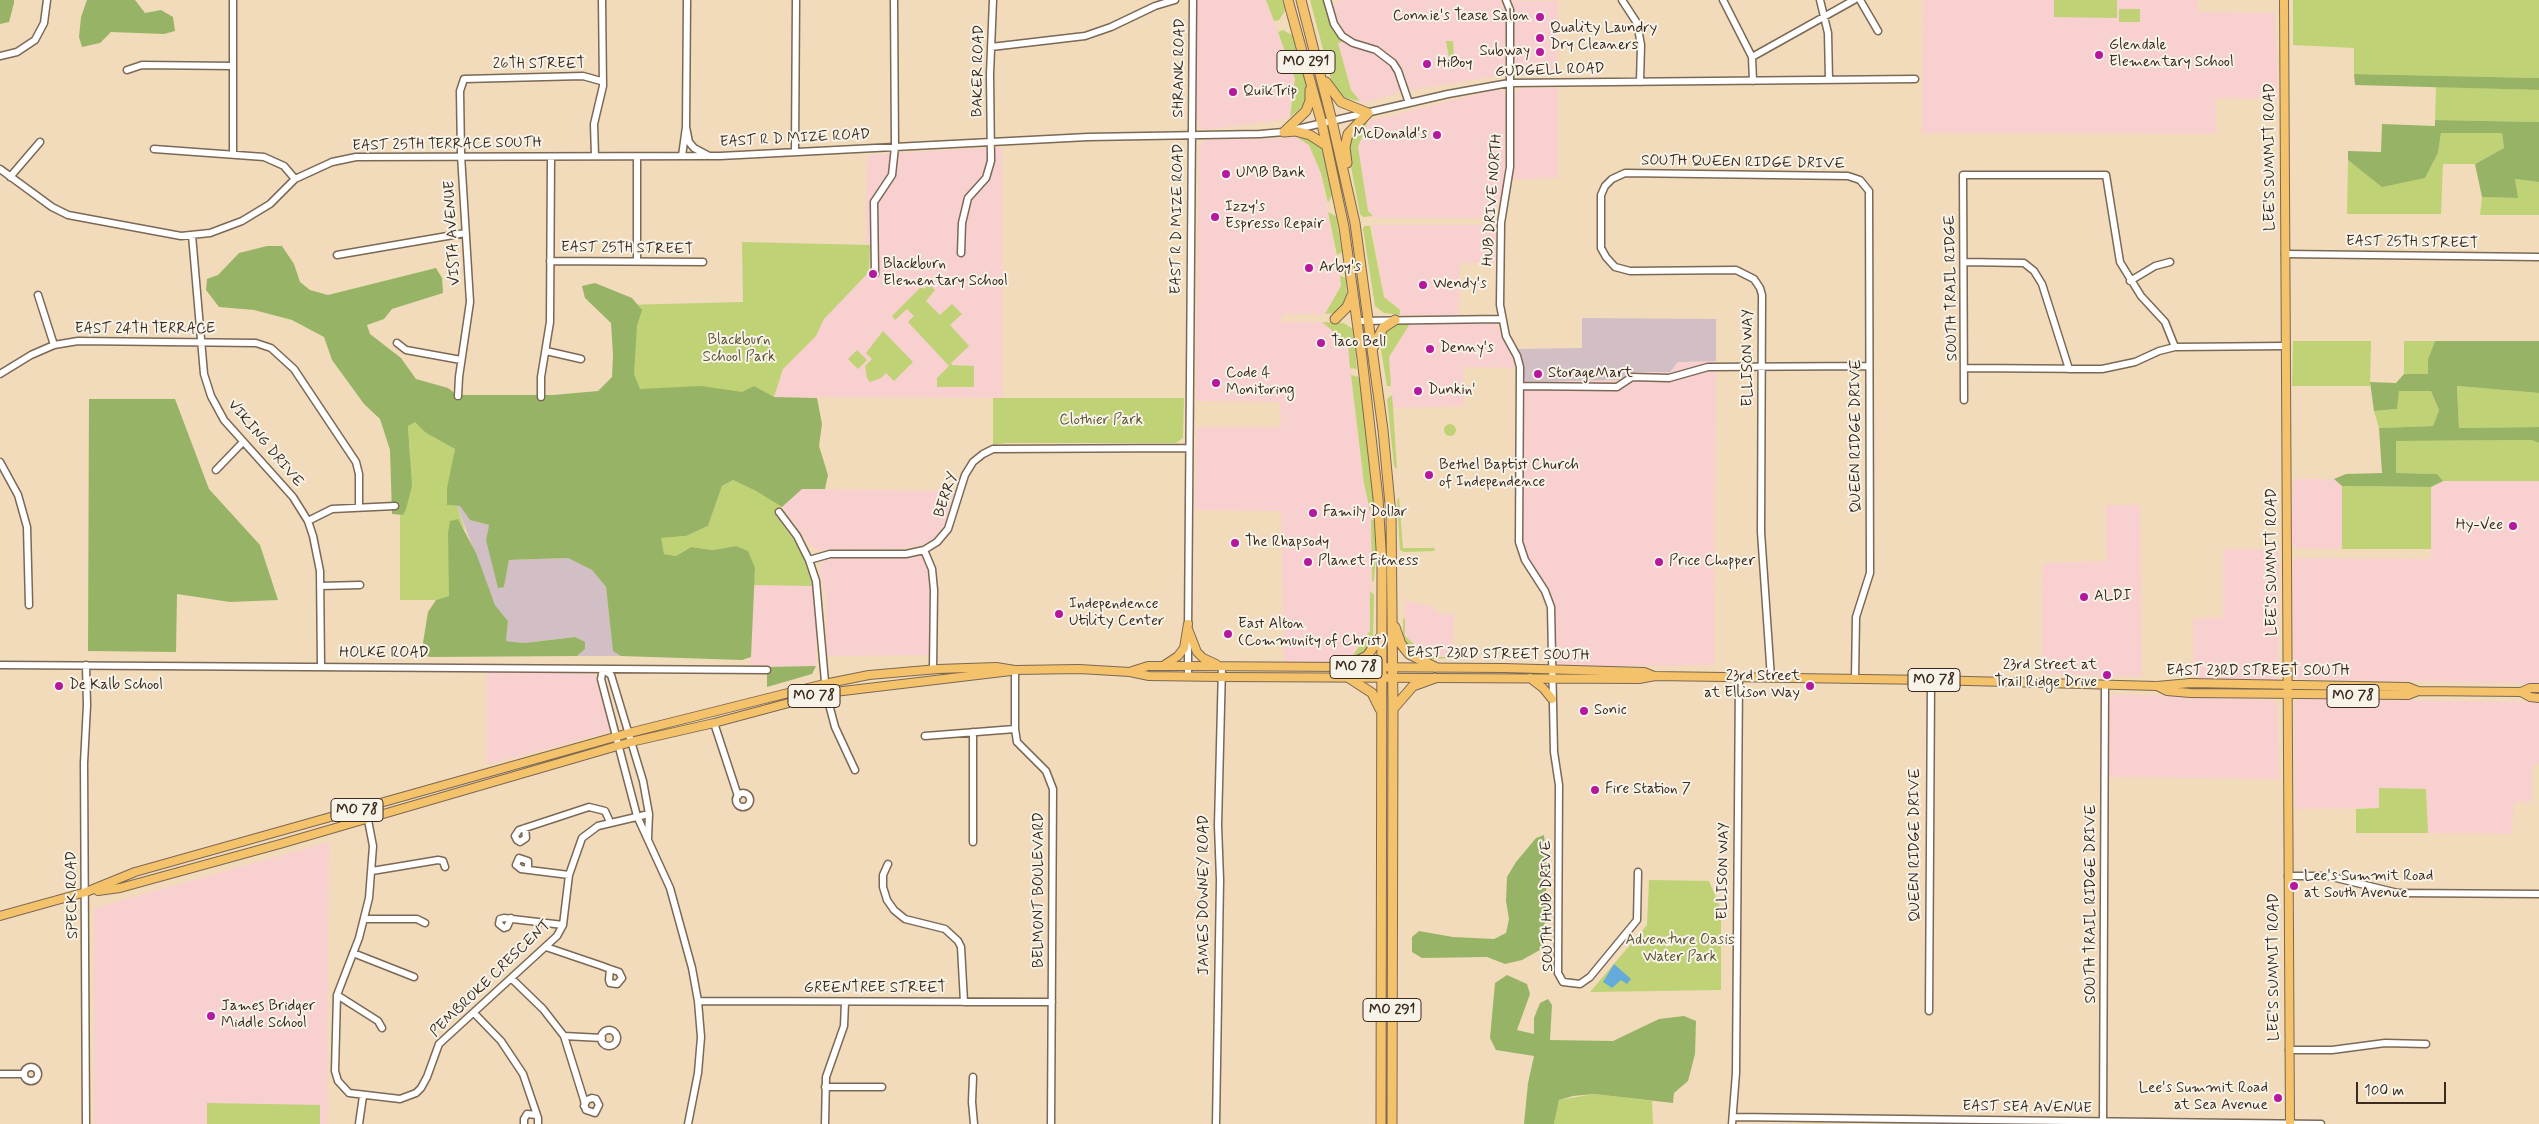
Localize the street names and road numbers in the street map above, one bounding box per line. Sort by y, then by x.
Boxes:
street label: SHRANK ROAD [1170,18,1190,118]
street label: BAKER ROAD [969,25,989,117]
road number: MO 291 [1277,51,1335,74]
street label: 26TH STREET [493,56,585,74]
street label: GUDGELL ROAD [1495,60,1605,82]
street label: LEE'S SUMMIT ROAD [2262,83,2280,231]
street label: EAST R D MIZE ROAD [719,126,871,152]
street label: HUB DRIVE NORTH [1479,133,1507,267]
street label: EAST 25TH TERRACE SOUTH [352,134,542,156]
street label: EAST R D MIZE ROAD [1168,143,1188,295]
street label: SOUTH QUEEN RIDGE DRIVE [1641,152,1845,174]
street label: VISTA AVENUE [441,180,465,286]
street label: SOUTH TRAIL RIDGE [1942,215,1962,361]
street label: EAST 25TH STREET [2346,233,2478,253]
street label: EAST 25TH STREET [561,239,693,259]
street label: ELLISON WAY [1740,309,1758,407]
street label: EAST 24TH TERRACE [75,321,215,339]
street label: QUEEN RIDGE DRIVE [1848,359,1866,513]
street label: VIKING DRIVE [223,397,307,491]
street label: BERRY [931,470,963,520]
street label: LEE'S SUMMIT ROAD [2264,488,2282,636]
street label: EAST 23RD STREET SOUTH [1406,644,1590,666]
street label: HOLKE ROAD [339,645,429,663]
road number: MO 78 [1330,656,1382,679]
street label: EAST 23RD STREET SOUTH [2166,663,2350,681]
road number: MO 78 [1908,668,1960,692]
road number: MO 78 [788,684,840,708]
road number: MO 78 [2327,684,2379,708]
street label: QUEEN RIDGE DRIVE [1907,768,1925,922]
road number: MO 78 [331,798,383,822]
street label: SOUTH TRAIL RIDGE DRIVE [2083,804,2101,1004]
street label: BELMONT BOULEVARD [1031,812,1049,968]
street label: JAMES DOWNEY ROAD [1196,815,1214,975]
street label: ELLISON WAY [1714,822,1734,920]
street label: SOUTH HUB DRIVE [1538,840,1558,972]
street label: SPECK ROAD [63,851,83,939]
street label: LEE'S SUMMIT ROAD [2266,893,2284,1041]
street label: PEMBROKE CRESCENT [427,917,555,1041]
street label: GREENTREE STREET [804,980,946,998]
road number: MO 291 [1363,998,1421,1022]
street label: EAST SEA AVENUE [1962,1098,2092,1118]

